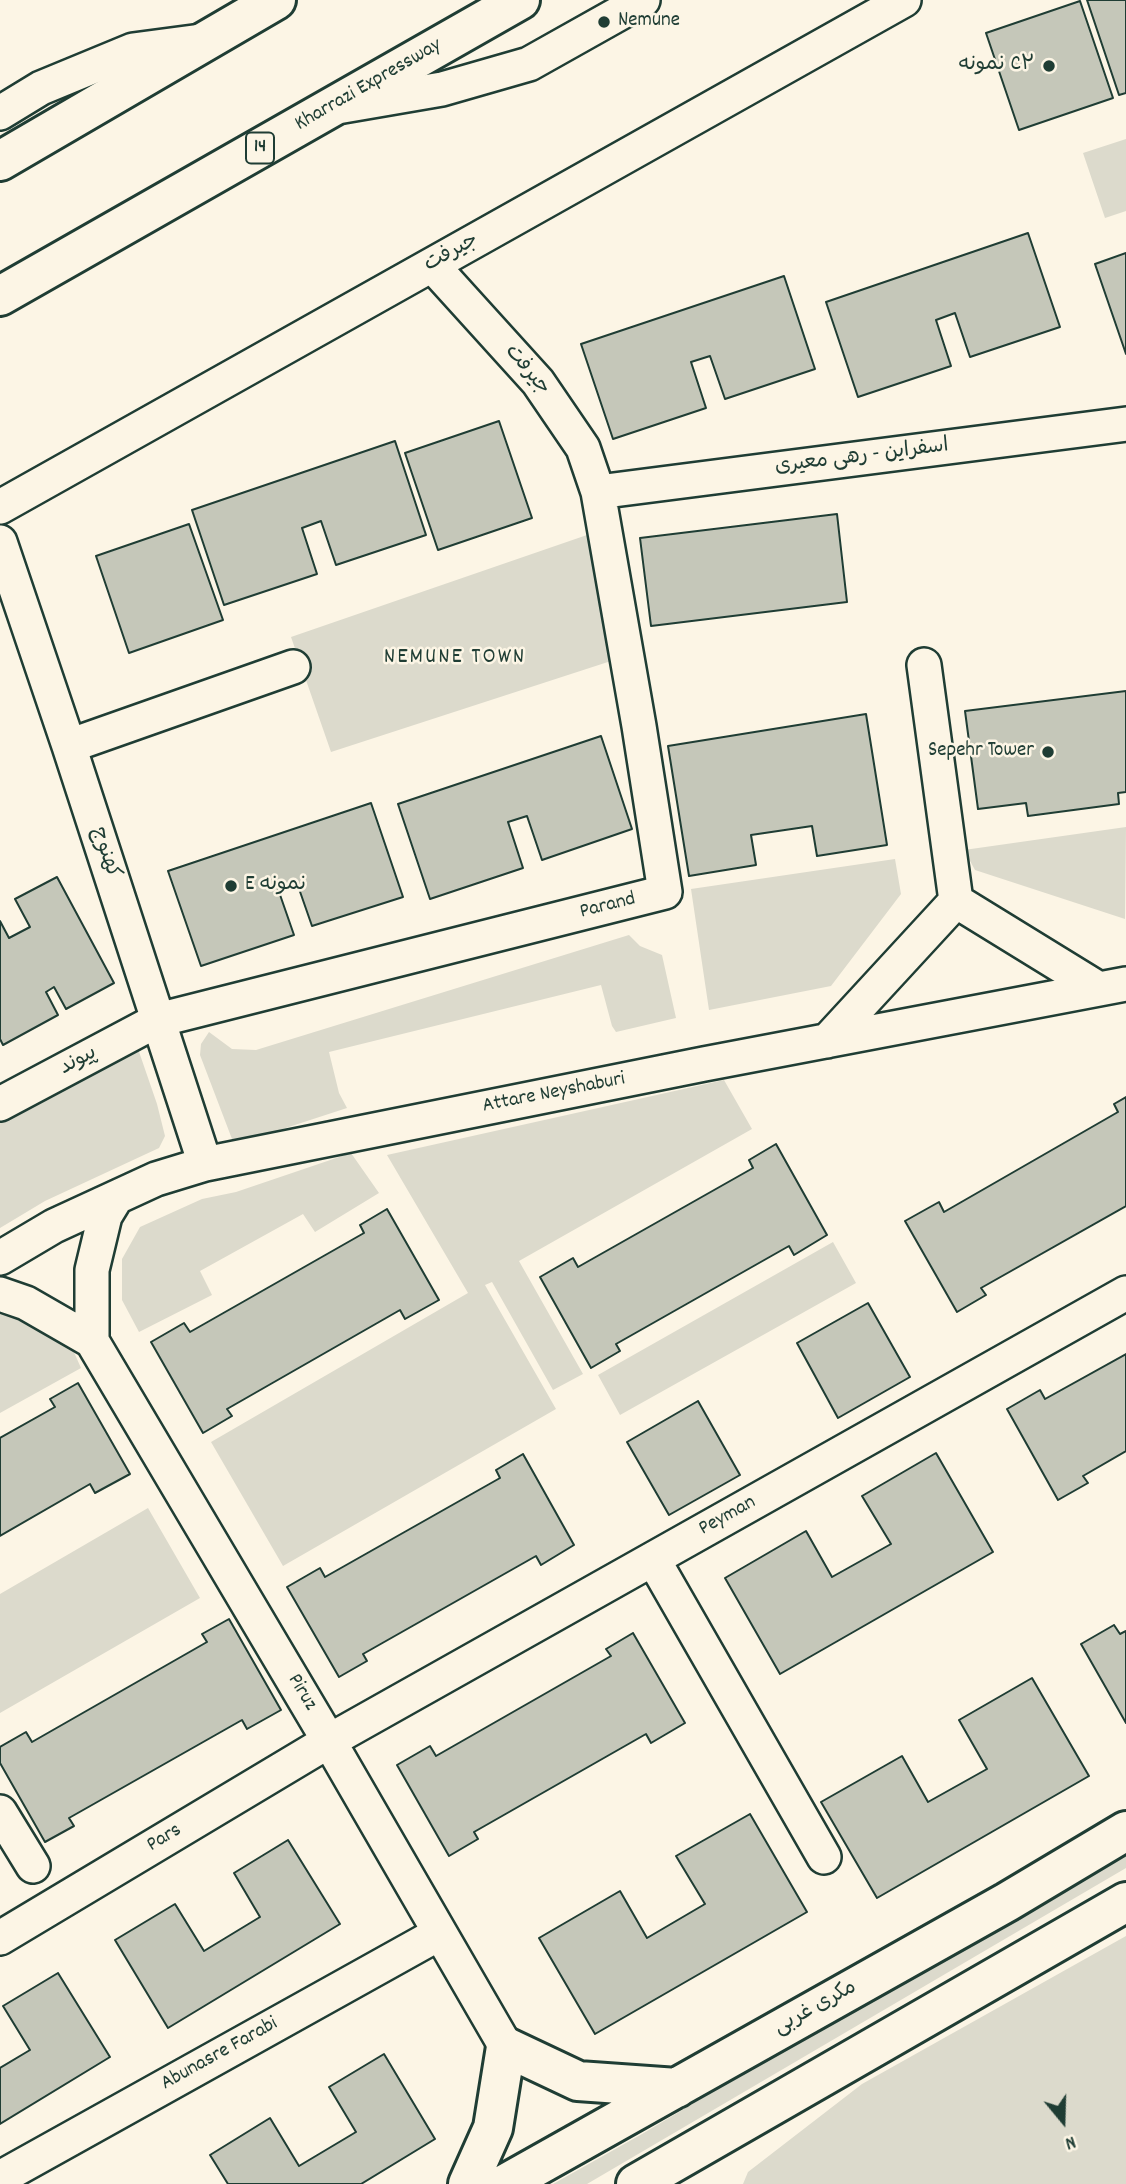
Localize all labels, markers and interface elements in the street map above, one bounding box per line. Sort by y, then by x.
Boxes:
place label: Nemune [618,9,680,35]
marker: Nemune [596,14,612,30]
street label: Kharrazi Expressway [291,34,447,138]
place label: نمونه C۲ [958,53,1035,79]
marker: نمونه C۲ [1041,58,1057,74]
road number: 14 [246,132,274,164]
street label: جيرفت [421,229,483,279]
street label: جیرفت [498,341,554,401]
street label: اسفراين - رهی معیری [774,435,950,481]
district label: NEMUNE TOWN [385,645,525,673]
place label: Sepehr Tower [928,739,1034,765]
marker: Sepehr Tower [1040,744,1056,760]
street label: كهنوج [84,824,124,882]
place label: E نمونه [245,873,307,899]
marker: E نمونه [223,878,239,894]
street label: Parand [578,888,638,926]
street label: پیوند [56,1042,102,1082]
street label: Attare Neyshaburi [480,1068,628,1120]
street label: Peyman [695,1491,761,1543]
street label: Piruz [280,1670,322,1716]
street label: Pars [143,1819,187,1859]
street label: مکری غربی [770,1976,862,2042]
street label: Abunasre Farabi [157,2013,283,2097]
north arrow [1028,2086,1098,2156]
text: N [1061,2127,1079,2156]

